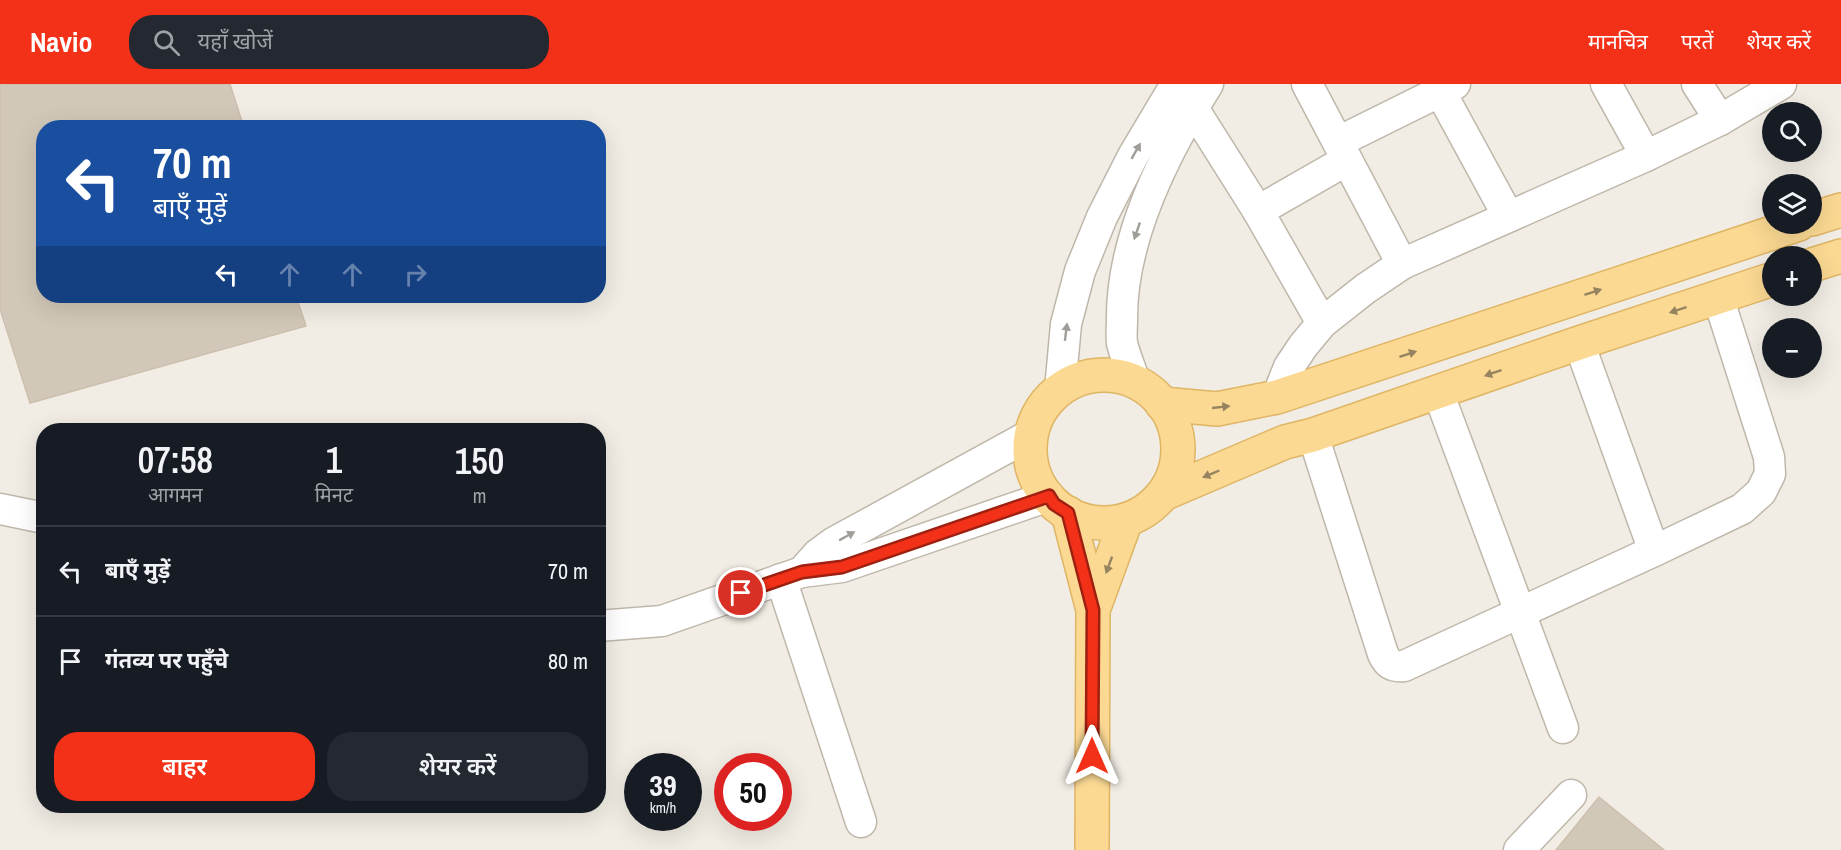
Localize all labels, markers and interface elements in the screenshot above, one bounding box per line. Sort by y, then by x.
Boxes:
search box [129,15,549,69]
text: Navio [30,23,93,61]
icon: search [150,26,183,59]
text: यहाँ खोजें [198,26,273,56]
text: मानचित्र [1588,27,1648,56]
text: परतें [1681,27,1713,56]
text: शेयर करें [1746,27,1811,56]
map controls [1762,102,1822,378]
button: search [1762,102,1822,162]
text: 70 m [153,135,232,191]
one-way arrow [1131,142,1141,159]
icon: left [54,144,132,222]
button: layers [1762,174,1822,234]
text: बाएँ मुड़ें [153,189,227,225]
one-way arrow [1132,222,1141,240]
button: + [1762,246,1822,306]
icon: left [210,258,243,291]
icon: ahead [273,258,306,291]
icon: ahead [336,258,369,291]
icon: right [399,258,432,291]
one-way arrow [1584,287,1602,296]
one-way arrow [1669,306,1687,316]
button: − [1762,318,1822,378]
one-way arrow [1061,322,1070,341]
one-way arrow [1399,348,1417,358]
one-way arrow [1484,368,1502,378]
one-way arrow [1211,402,1230,412]
text: 07:58 [138,436,213,484]
text: 1 [326,436,342,484]
text: 150 [455,437,504,485]
one-way arrow [1202,470,1220,479]
text: आगमन [148,481,203,508]
text: मिनट [315,481,353,508]
text: m [473,482,486,509]
one-way arrow [839,531,856,541]
icon: left [54,555,87,588]
text: बाएँ मुड़ें [105,555,170,585]
text: 70 m [548,556,588,586]
one-way arrow [1104,556,1114,574]
pin [715,567,766,618]
icon: arrive [724,576,757,609]
icon: arrive [54,645,87,678]
text: गंतव्य पर पहुँचे [105,645,228,675]
text: 80 m [548,646,588,676]
position arrow [1060,724,1124,788]
button: बाहर [54,732,315,801]
button: शेयर करें [327,732,588,801]
speed limit sign: 50 [714,753,792,831]
text: 39 [649,765,677,805]
text: km/h [650,797,676,818]

